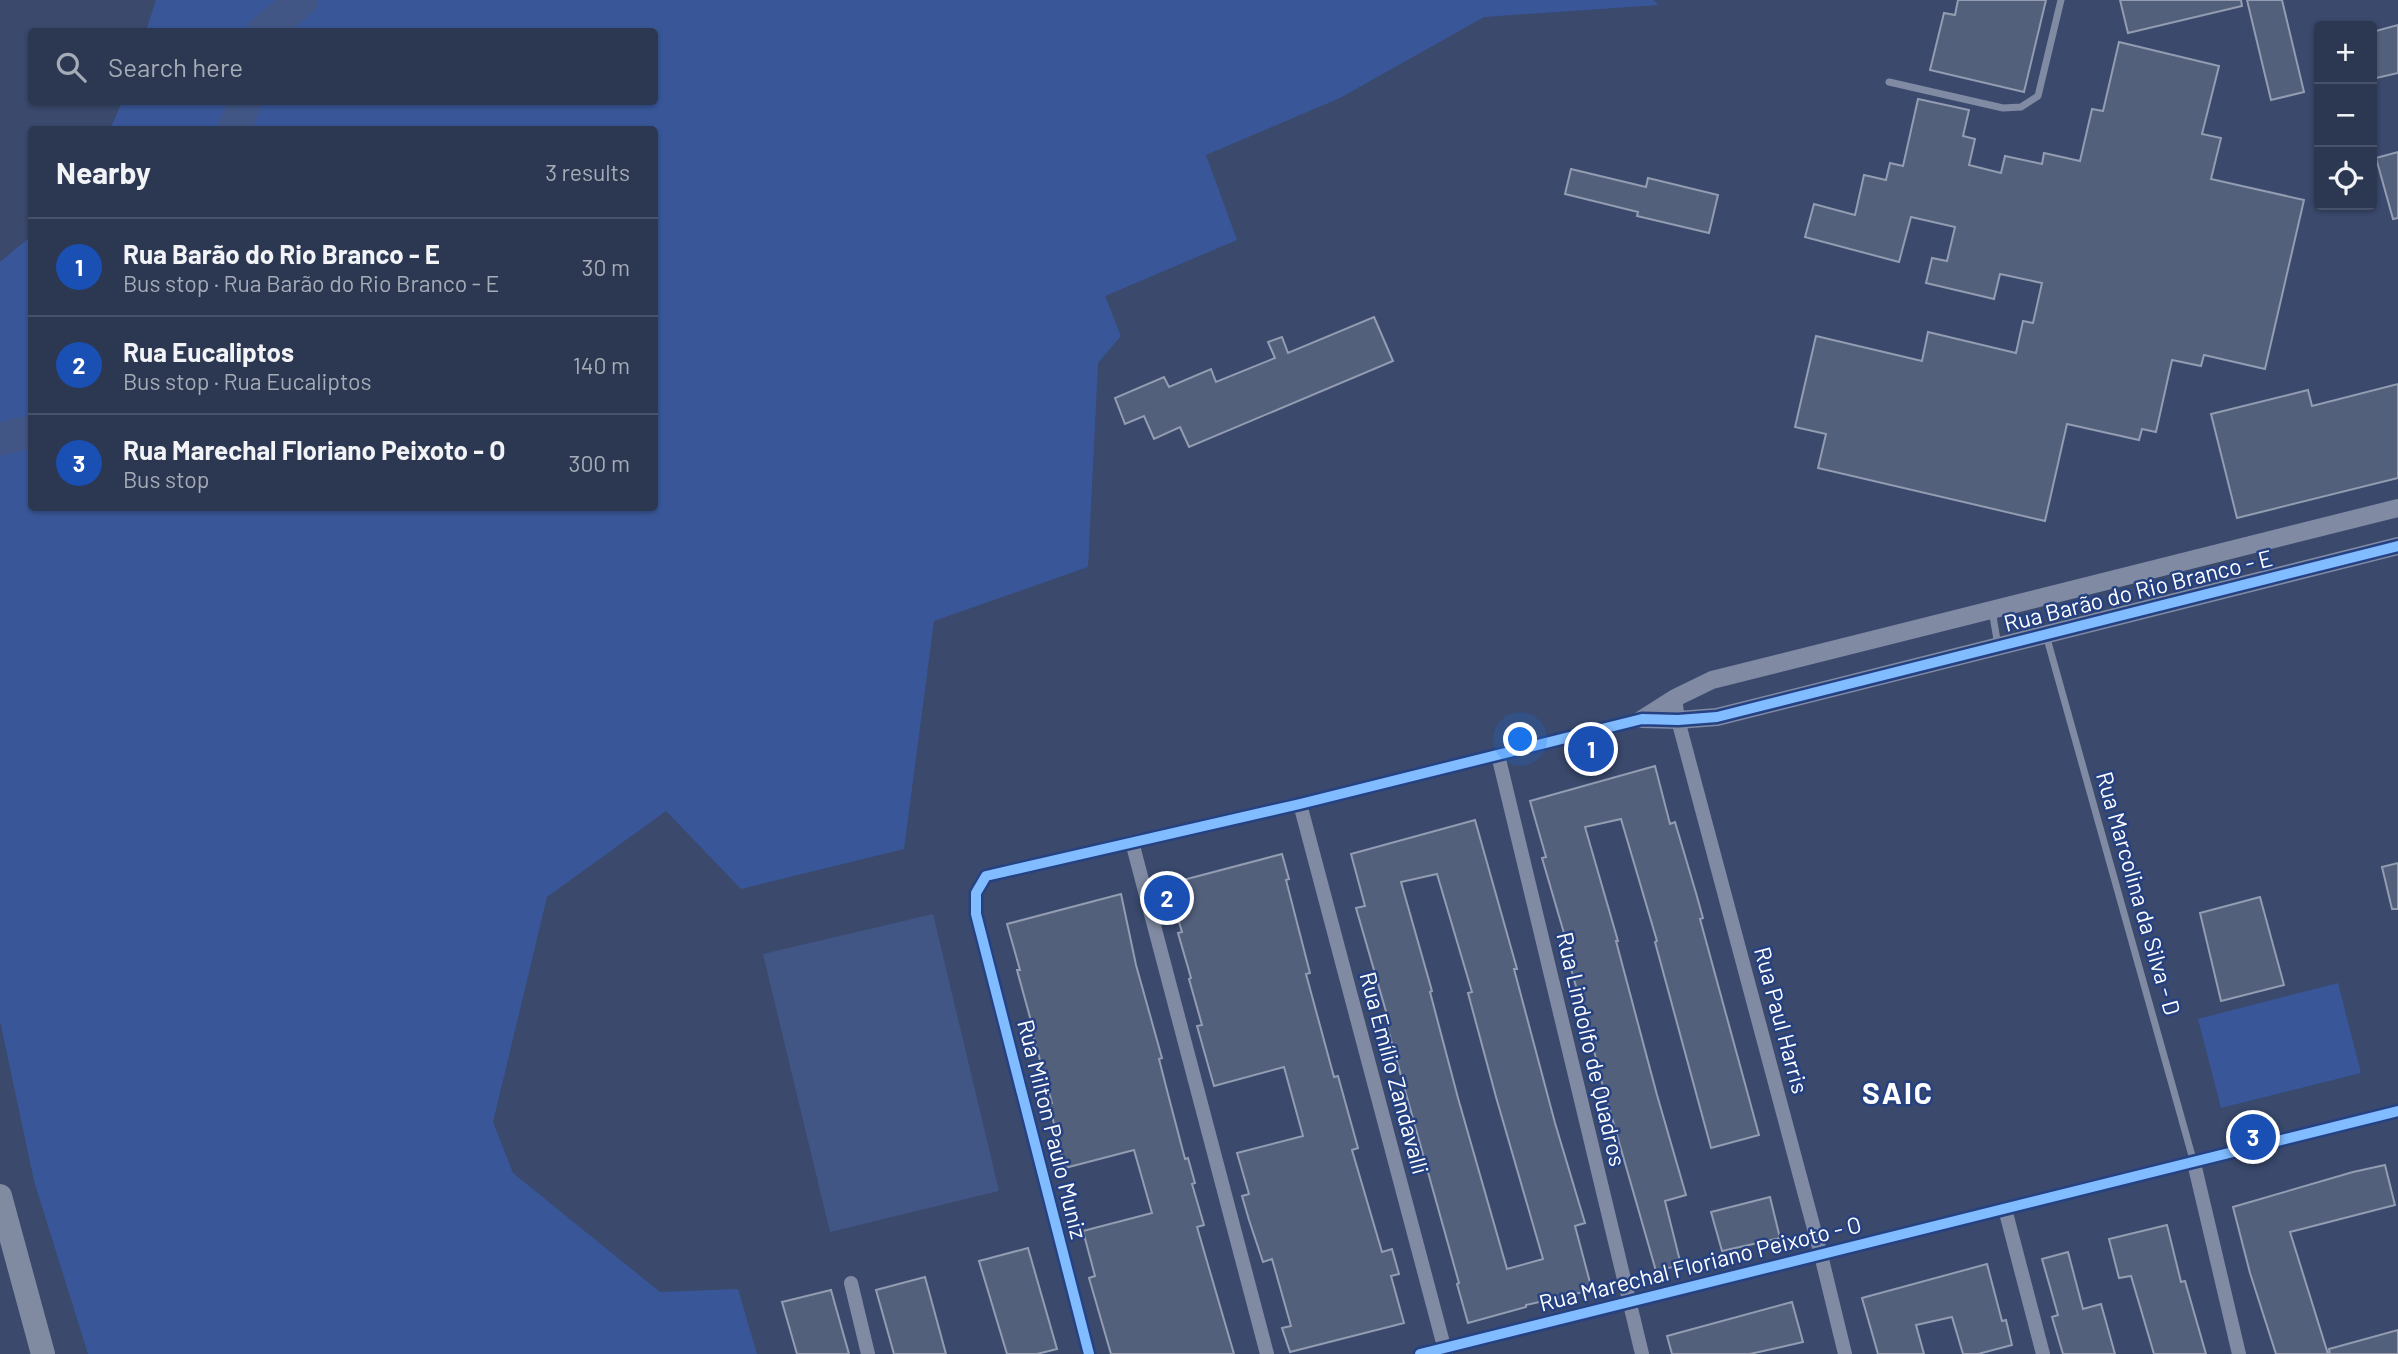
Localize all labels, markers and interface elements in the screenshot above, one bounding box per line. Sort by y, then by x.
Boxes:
map controls [2314,21,2377,210]
button: + [2314,21,2377,84]
search box [28,28,658,105]
icon: search [52,48,90,86]
text: Search here [108,51,243,82]
button: − [2314,84,2377,147]
button: locate [2314,147,2377,210]
text: Nearby [56,154,151,190]
text: 3 results [545,158,630,186]
text: Rua Barão do Rio Branco - E [123,238,440,269]
text: 1 [75,253,83,281]
text: 30 m [582,253,630,281]
text: Bus stop · Rua Barão do Rio Branco - E [123,269,499,297]
text: Rua Eucaliptos [123,336,294,367]
text: 2 [73,351,85,379]
text: 140 m [573,351,630,379]
text: Bus stop · Rua Eucaliptos [123,367,372,395]
text: Rua Marechal Floriano Peixoto - O [123,434,505,465]
text: 3 [73,449,85,477]
text: 300 m [569,449,630,477]
text: Bus stop [123,465,209,493]
street label: Rua Barão do Rio Branco - E [2001,543,2275,637]
your location [1503,722,1537,756]
pin: 1 [1568,723,1614,775]
street label: Rua Marcolina da Silva - D [2091,768,2187,1018]
pin: 2 [1144,872,1190,924]
street label: Rua Lindolfo de Quadros [1551,929,1633,1169]
street label: Rua Paul Harris [1749,944,1815,1096]
street label: Rua Emílio Zandavalli [1354,969,1436,1177]
street label: Rua Milton Paulo Muniz [1012,1016,1094,1242]
district label: SAIC [1862,1074,1934,1110]
pin: 3 [2230,1111,2276,1163]
street label: Rua Marechal Floriano Peixoto - O [1536,1209,1864,1317]

